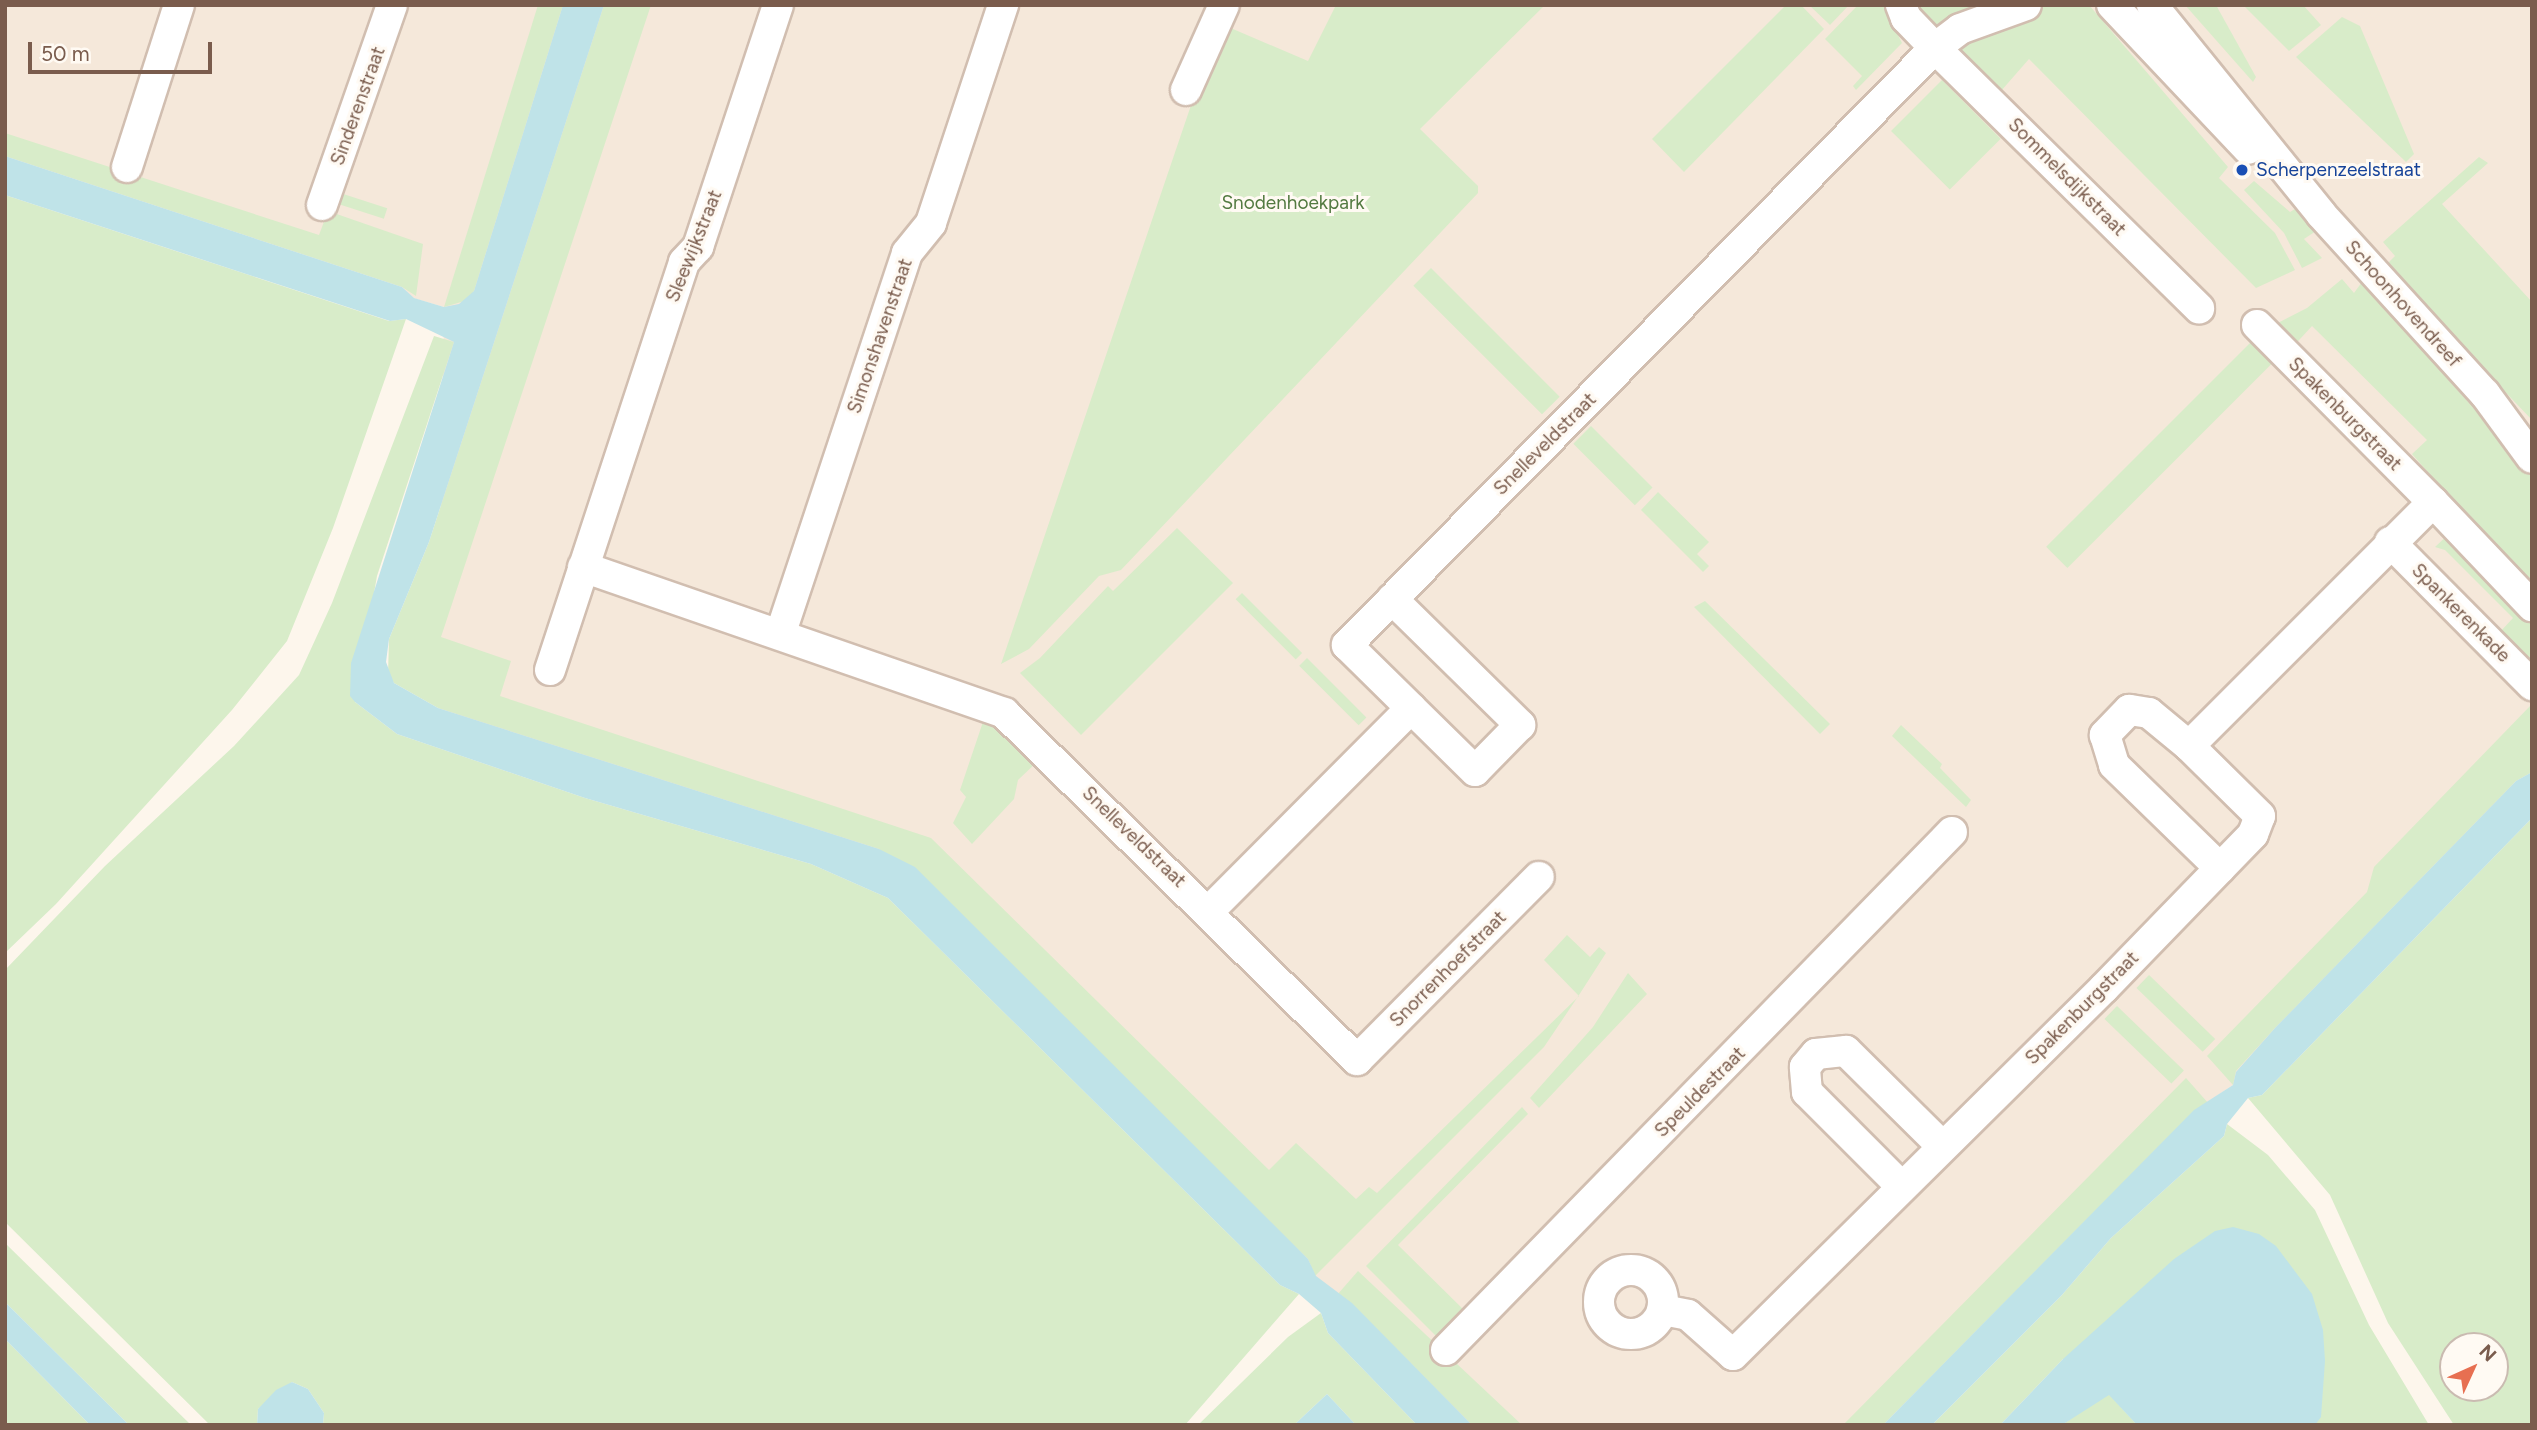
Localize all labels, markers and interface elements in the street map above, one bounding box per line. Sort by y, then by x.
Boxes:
scale bar [32,28,215,72]
text: 50 m [41,41,90,66]
street label: Sinderenstraat [326,44,390,168]
street label: Sommelsdijkstraat [2003,113,2131,241]
place label: Scherpenzeelstraat [2256,159,2421,181]
marker: Scherpenzeelstraat [2234,162,2250,178]
street label: Sleewijkstraat [661,187,727,305]
park label: Snodenhoekpark [1221,192,1365,214]
street label: Schoonhovendreef [2340,236,2466,372]
street label: Simonshavenstraat [843,255,917,417]
street label: Spakenburgstraat [2284,353,2406,475]
street label: Snelleveldstraat [1489,388,1601,500]
street label: Spankerenkade [2407,559,2515,667]
street label: Snelleveldstraat [1077,782,1191,892]
street label: Snorrenhoefstraat [1385,906,1511,1032]
street label: Spakenburgstraat [2021,947,2143,1069]
street label: Speuldestraat [1650,1042,1750,1142]
north arrow [2439,1332,2509,1402]
text: N [2474,1340,2501,1367]

